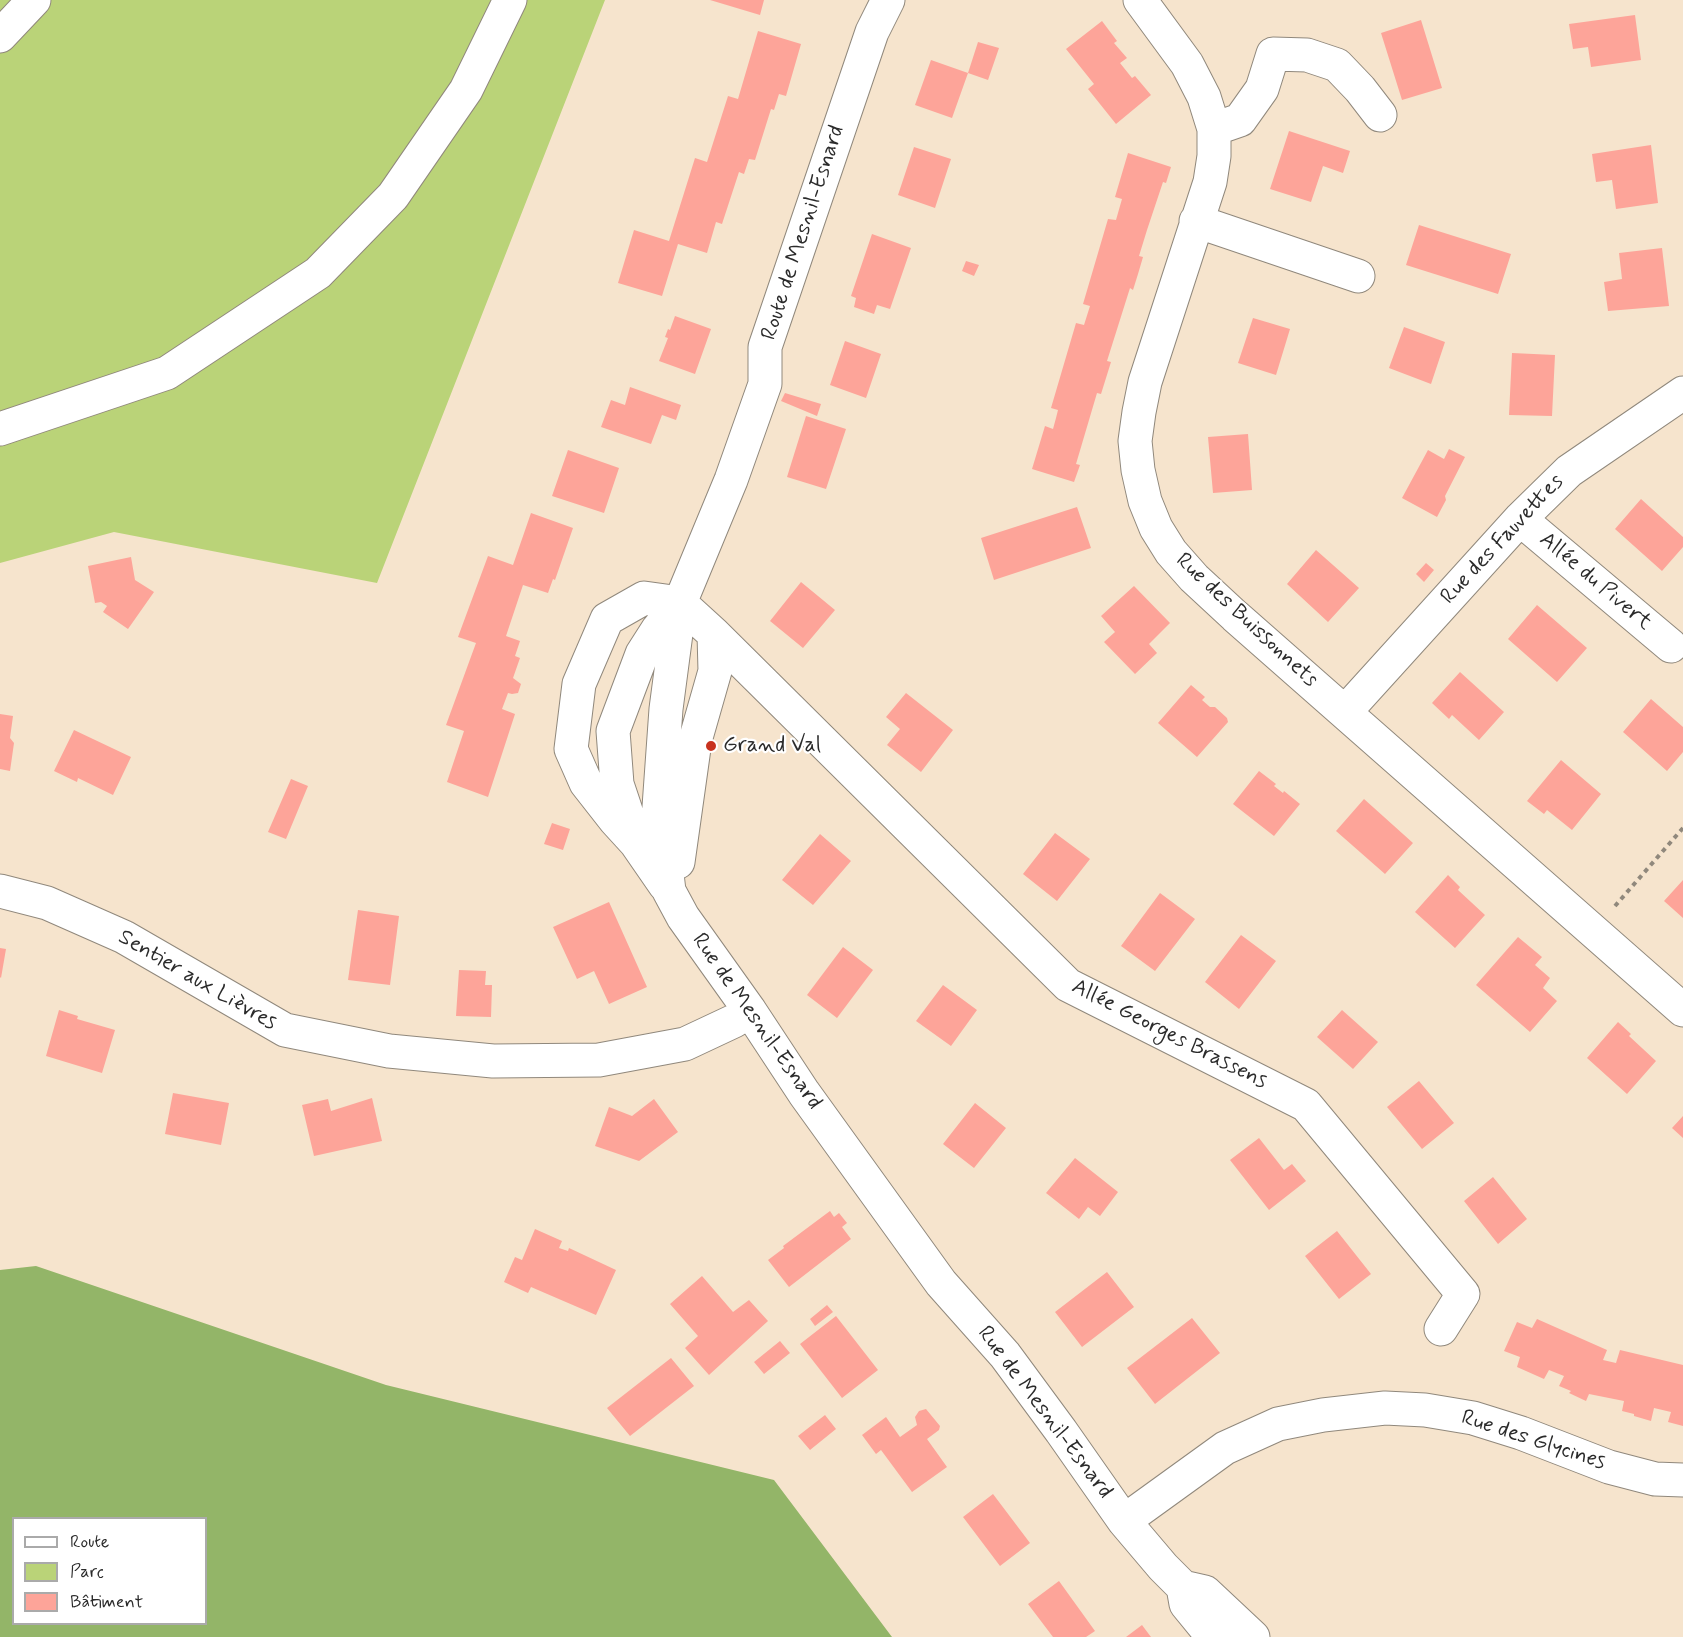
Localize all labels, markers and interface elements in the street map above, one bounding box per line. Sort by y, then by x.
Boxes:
street label: Route de Mesnil-Esnard [757,122,851,344]
street label: Rue des Fauvettes [1436,469,1570,611]
street label: Allée du Pivert [1533,527,1657,637]
street label: Rue des Buissonnets [1169,548,1323,694]
place label: Grand Val [723,733,821,759]
marker: Grand Val [704,739,718,753]
street label: Sentier aux Lièvres [113,925,281,1037]
street label: Rue de Mesnil-Esnard [685,929,827,1115]
street label: Allée Georges Brassens [1067,974,1271,1096]
street label: Rue de Mesnil-Esnard [971,1322,1117,1504]
street label: Rue des Glycines [1457,1405,1609,1477]
legend [12,1517,207,1625]
text: Route [70,1530,109,1554]
text: Parc [70,1560,104,1584]
text: Bâtiment [70,1590,143,1614]

